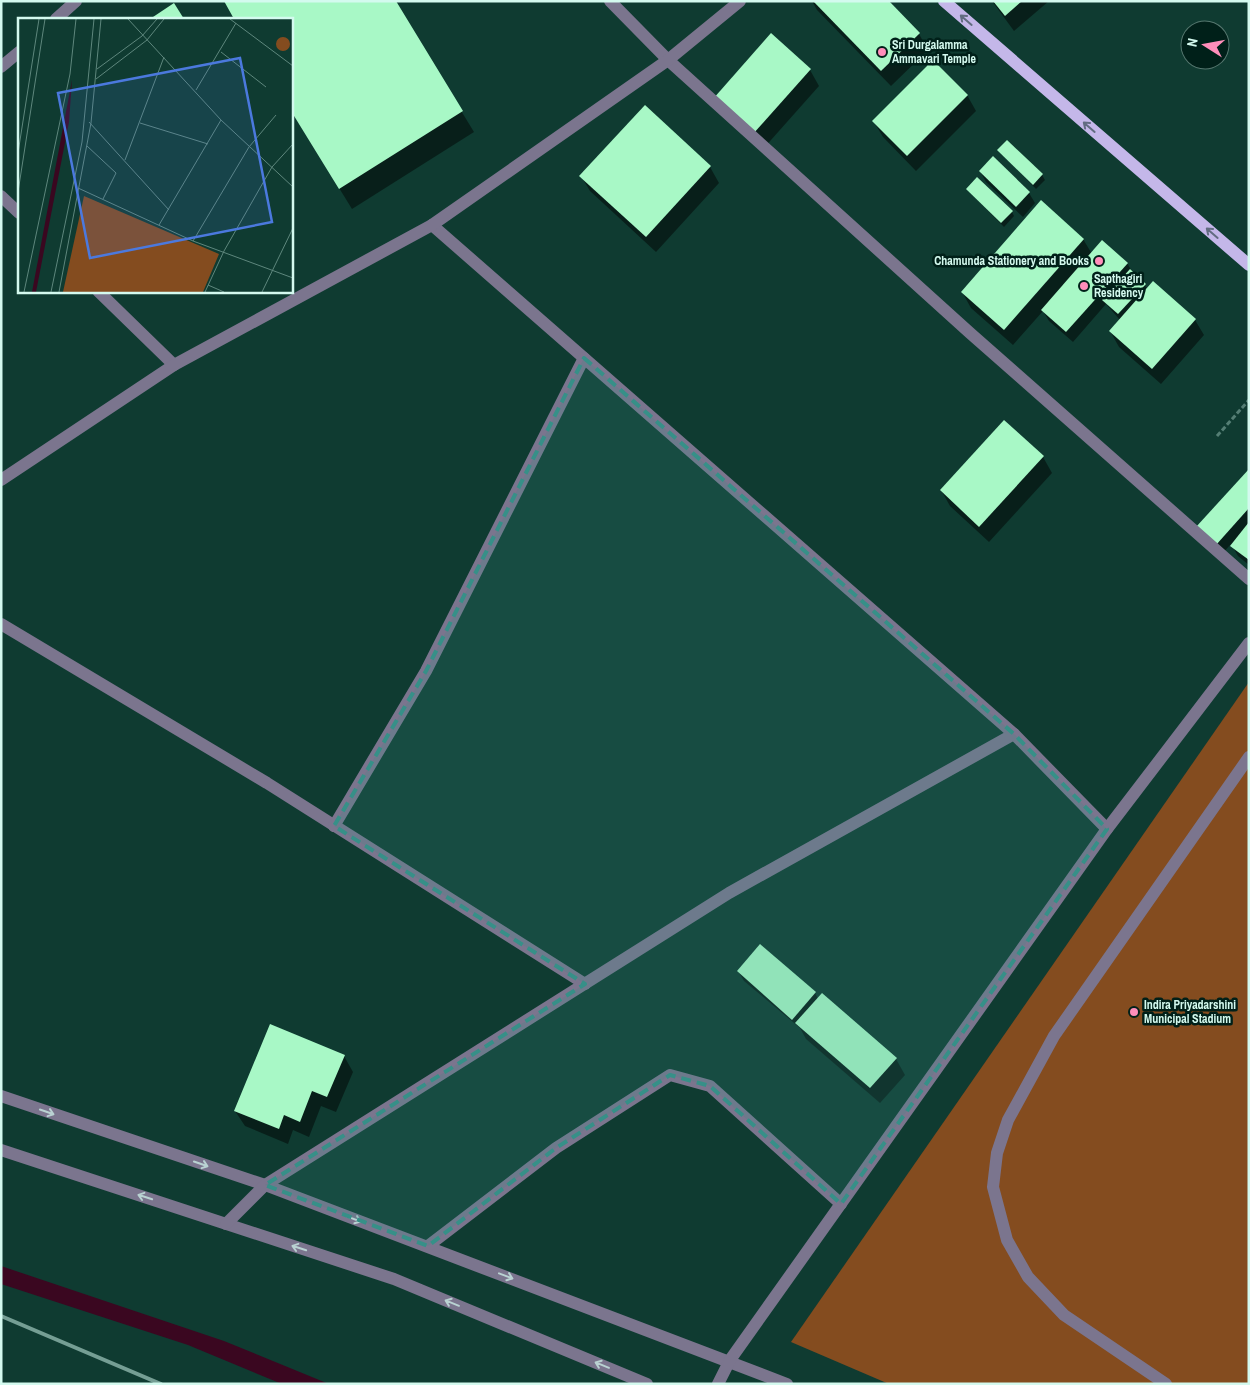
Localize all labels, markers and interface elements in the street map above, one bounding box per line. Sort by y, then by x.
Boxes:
one-way arrow [960,14,973,26]
inset map [18,18,292,292]
north arrow [1180,20,1230,70]
place label: Sri Durgalamma Ammavari Temple [892,37,977,67]
text: N [1183,37,1202,48]
marker: Sri Durgalamma Ammavari Temple [876,46,888,58]
one-way arrow [1083,121,1096,132]
one-way arrow [1206,228,1219,239]
place label: Chamunda Stationery and Books [934,253,1090,269]
marker: Chamunda Stationery and Books [1093,255,1105,267]
place label: Sapthagiri Residency [1094,271,1144,301]
marker: Sapthagiri Residency [1078,280,1090,292]
place label: Indira Priyadarshini Municipal Stadium [1144,997,1236,1027]
marker: Indira Priyadarshini Municipal Stadium [1128,1006,1140,1018]
one-way arrow [39,1108,55,1117]
one-way arrow [193,1160,209,1169]
one-way arrow [138,1192,153,1201]
one-way arrow [346,1215,362,1224]
one-way arrow [292,1243,308,1252]
one-way arrow [498,1272,514,1281]
one-way arrow [445,1298,460,1307]
one-way arrow [595,1360,610,1369]

